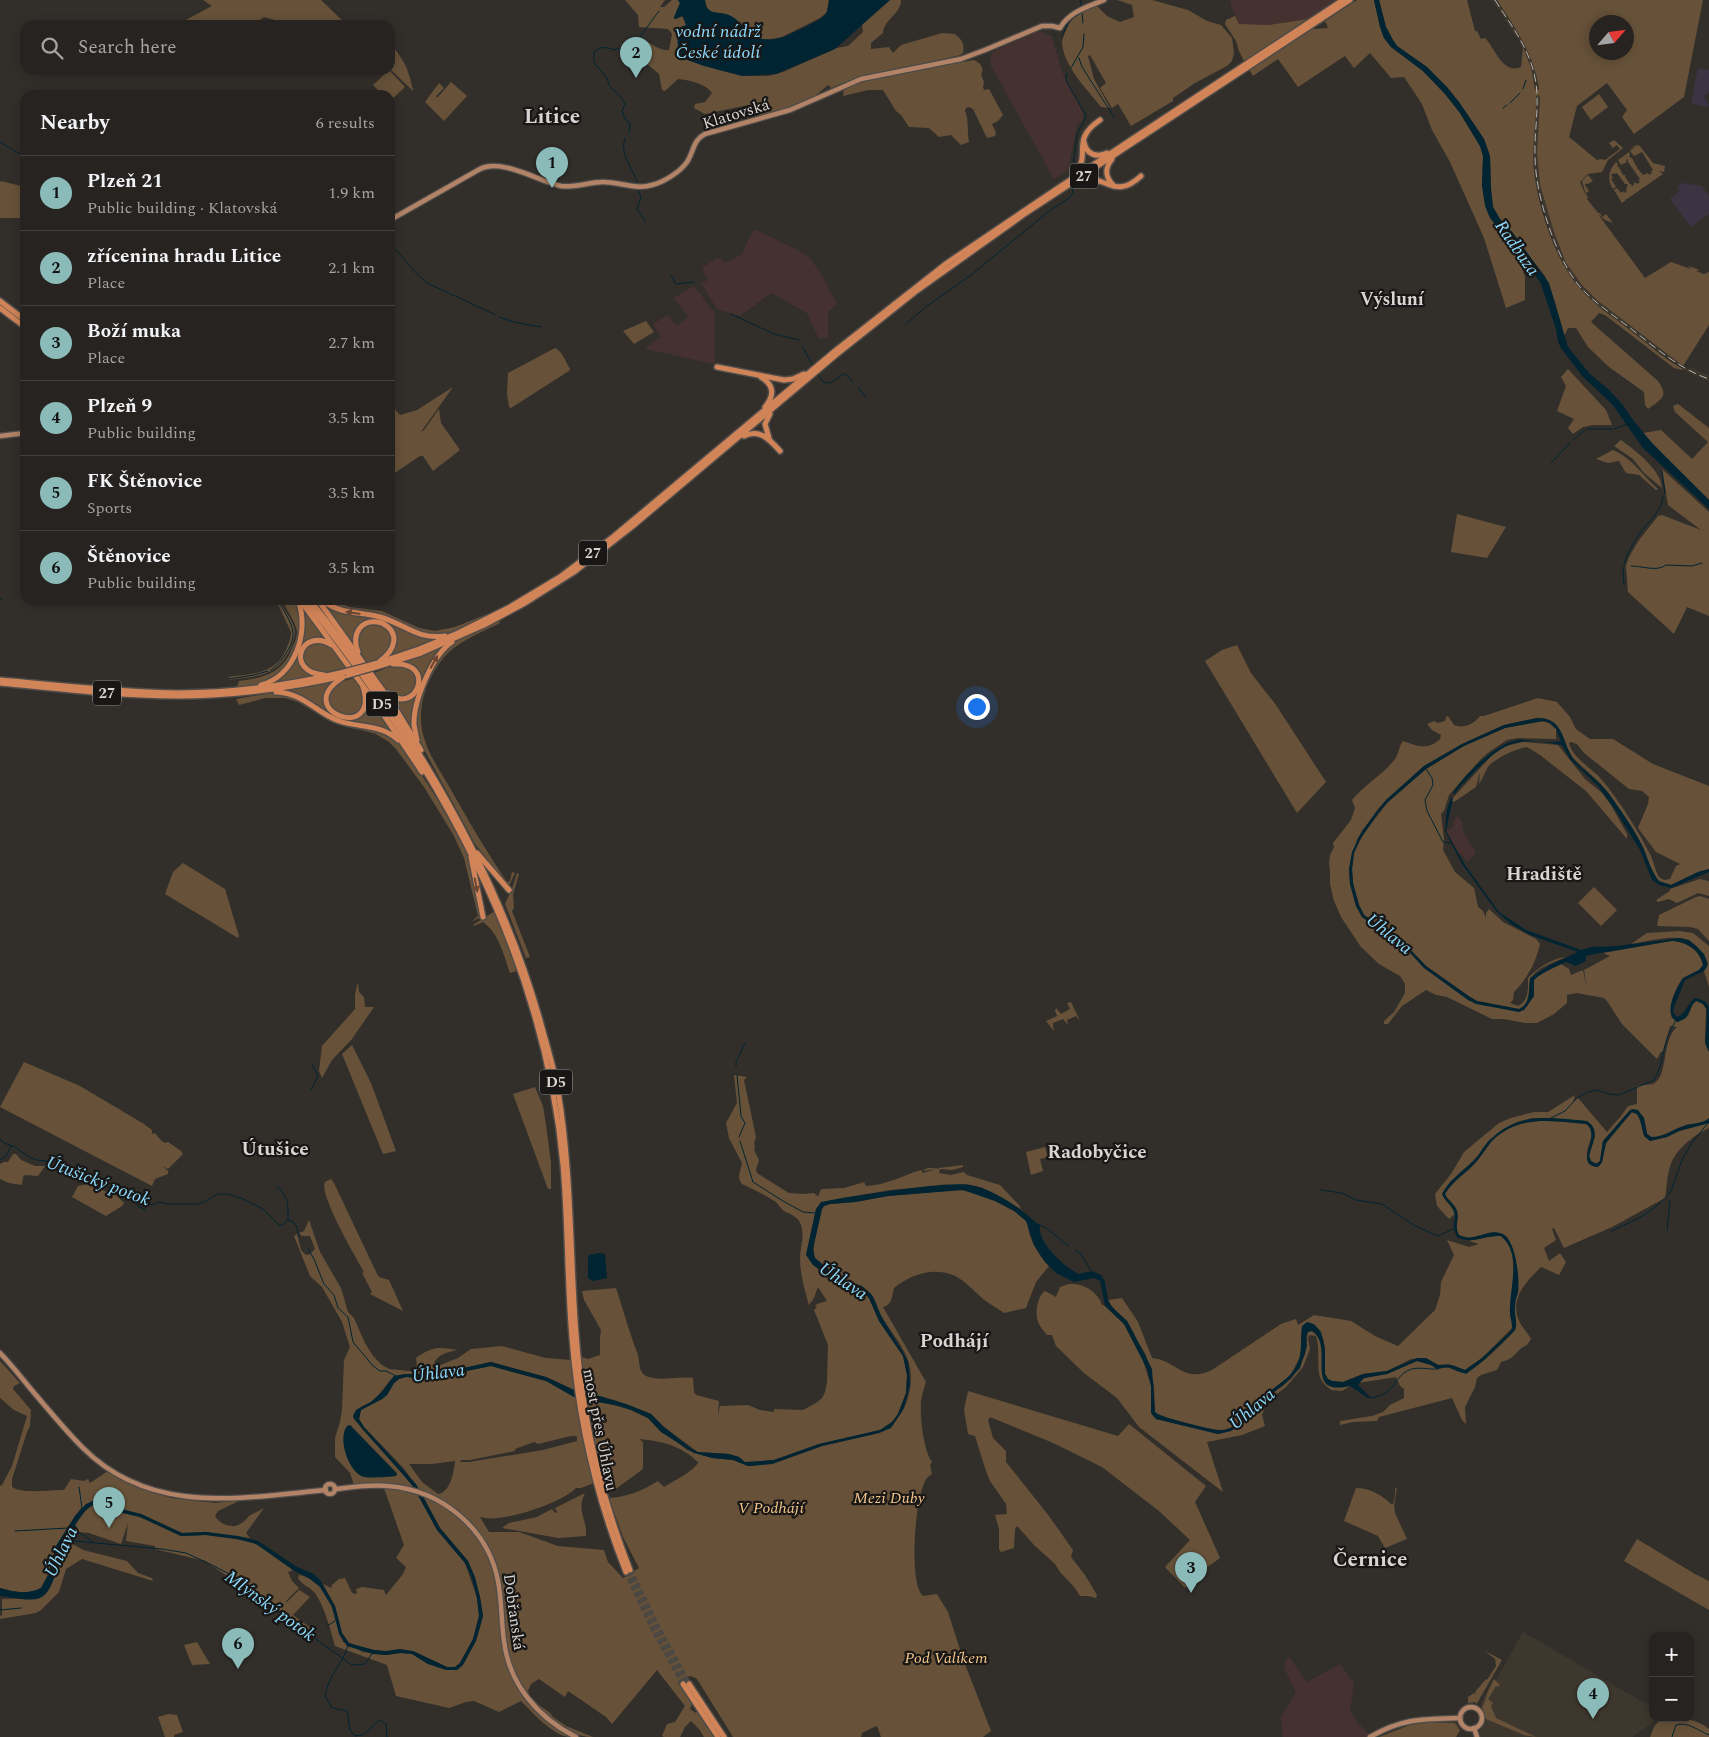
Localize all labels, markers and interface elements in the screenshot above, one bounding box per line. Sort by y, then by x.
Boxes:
north arrow [1589,15,1634,60]
water label: vodní nádrž České údolí [675,18,762,66]
search box [20,20,395,75]
text: Search here [78,33,177,62]
icon: search [38,34,66,62]
pin: 2 [620,37,652,78]
street label: Klatovská [699,92,773,136]
district label: Litice [524,101,580,133]
text: Nearby [40,107,110,139]
text: 6 results [316,111,375,135]
pin: 1 [536,147,568,188]
road number: 27 [1070,164,1098,188]
text: Plzeň 21 [87,167,163,196]
text: 1 [52,181,60,205]
text: 1.9 km [328,181,375,205]
text: Public building · Klatovská [87,196,277,220]
water label: Radbuza [1488,214,1546,282]
text: zřícenina hradu Litice [87,242,281,271]
text: 2 [52,256,60,280]
text: 2.1 km [328,256,375,280]
text: Place [87,271,125,295]
district label: Výsluní [1360,286,1425,313]
text: Boží muka [87,317,181,346]
text: 3 [52,331,60,355]
text: 2.7 km [328,331,375,355]
text: Place [87,346,125,370]
text: Plzeň 9 [87,392,152,421]
text: 4 [52,406,60,430]
text: 3.5 km [328,406,375,430]
text: Public building [87,421,196,445]
text: FK Štěnovice [87,467,202,496]
text: 5 [52,481,60,505]
text: 3.5 km [328,481,375,505]
text: Sports [87,496,132,520]
road number: 27 [579,540,607,566]
text: Štěnovice [87,542,171,571]
text: 6 [52,556,60,580]
text: 3.5 km [328,556,375,580]
text: Public building [87,571,196,595]
one-way arrow [344,609,360,617]
one-way arrow [430,655,438,669]
road number: 27 [93,680,121,706]
road number: D5 [366,692,398,716]
your location [964,694,990,720]
district label: Hradiště [1506,860,1582,889]
one-way arrow [472,877,480,892]
water label: Úhlava [1360,907,1418,961]
road number: D5 [540,1070,572,1094]
district label: Útušice [241,1135,309,1164]
district label: Radobyčice [1047,1138,1147,1167]
water label: Útušický potok [42,1149,155,1213]
water label: Úhlava [813,1255,873,1307]
district label: Podhájí [920,1327,989,1356]
water label: Úhlava [410,1356,466,1390]
street label: most přes Úhlavu [576,1367,624,1493]
water label: Úhlava [1223,1381,1281,1437]
park label: Mezi Duby [853,1486,925,1510]
pin: 5 [93,1487,125,1528]
park label: V Podhájí [738,1496,805,1520]
water label: Úhlava [37,1522,85,1582]
district label: Černice [1333,1544,1407,1576]
pin: 3 [1175,1552,1207,1593]
water label: Mlýnský potok [219,1564,322,1649]
street label: Dobřanská [497,1572,531,1652]
pin: 6 [222,1628,254,1669]
map controls [1649,1632,1694,1722]
button: + [1649,1632,1694,1677]
park label: Pod Valíkem [904,1646,988,1670]
button: − [1649,1677,1694,1722]
pin: 4 [1577,1678,1609,1719]

